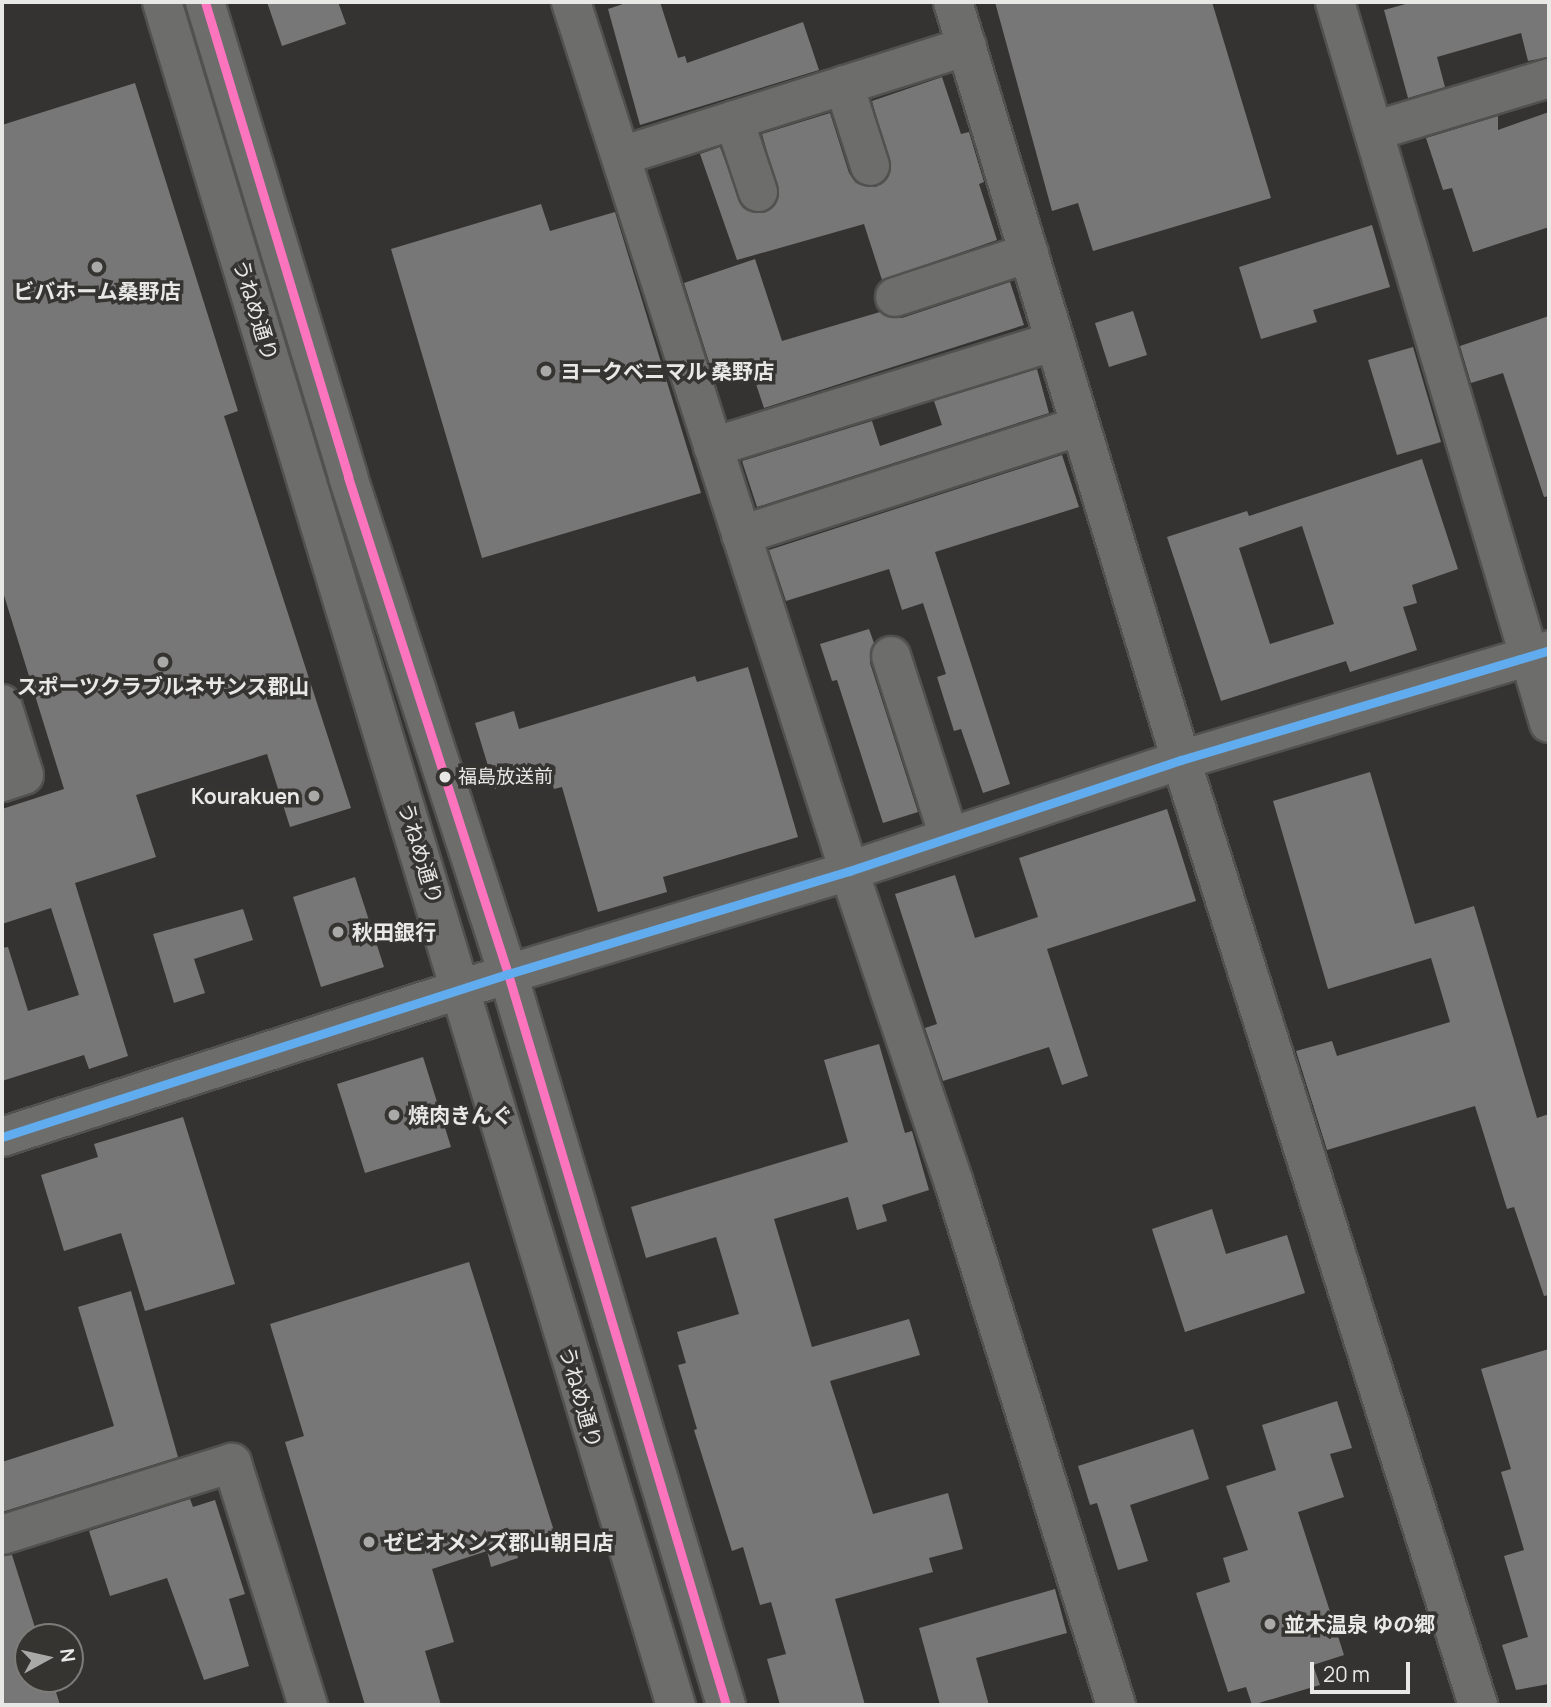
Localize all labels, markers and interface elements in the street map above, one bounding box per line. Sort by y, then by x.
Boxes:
street label: うねめ通り [229,256,283,364]
marker: ビバホーム桑野店 [89,259,105,275]
place label: ビバホーム桑野店 [13,278,181,304]
place label: ヨークベニマル 桑野店 [560,358,774,384]
marker: ヨークベニマル 桑野店 [538,363,554,379]
marker: スポーツクラブルネサンス郡山 [155,654,171,670]
place label: スポーツクラブルネサンス郡山 [16,673,310,699]
place label: 福島放送前 [458,766,553,788]
marker: 福島放送前 [438,770,452,784]
place label: Kourakuen [191,783,300,809]
marker: Kourakuen [306,788,322,804]
street label: うねめ通り [394,799,448,907]
place label: 秋田銀行 [352,919,436,945]
marker: 秋田銀行 [330,924,346,940]
place label: 焼肉きんぐ [408,1102,513,1128]
marker: 焼肉きんぐ [386,1107,402,1123]
street label: うねめ通り [554,1343,608,1451]
place label: ゼビオメンズ郡山朝日店 [383,1529,614,1555]
marker: ゼビオメンズ郡山朝日店 [361,1534,377,1550]
place label: 並木温泉 ゆの郷 [1284,1611,1435,1637]
marker: 並木温泉 ゆの郷 [1262,1616,1278,1632]
north arrow [14,1623,84,1693]
text: N [54,1647,82,1664]
scale bar [1313,1648,1413,1692]
text: 20 m [1323,1660,1370,1688]

